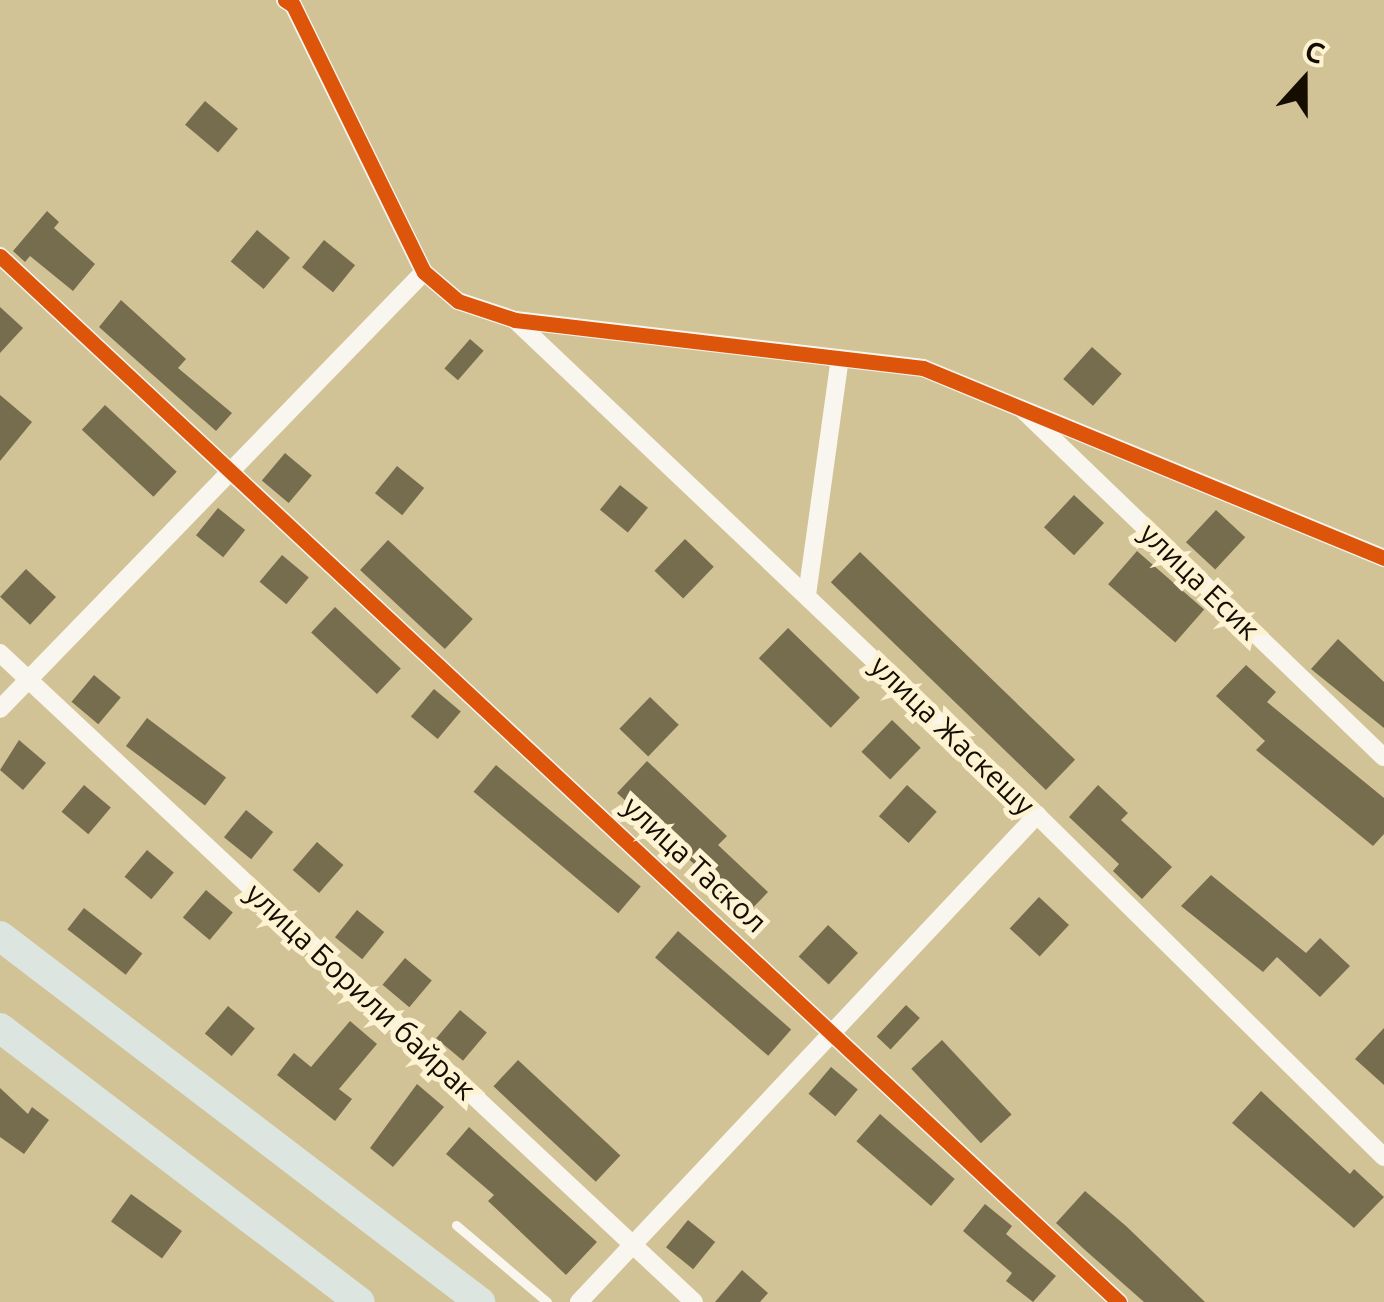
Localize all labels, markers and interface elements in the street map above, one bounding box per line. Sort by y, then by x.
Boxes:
north arrow [1254,30,1354,130]
text: С [1301,34,1329,69]
street label: улица Есик [1132,515,1268,647]
street label: улица Жаскешу [863,648,1043,822]
street label: улица Таскол [616,788,774,940]
street label: улица Борили байрак [238,875,484,1107]

